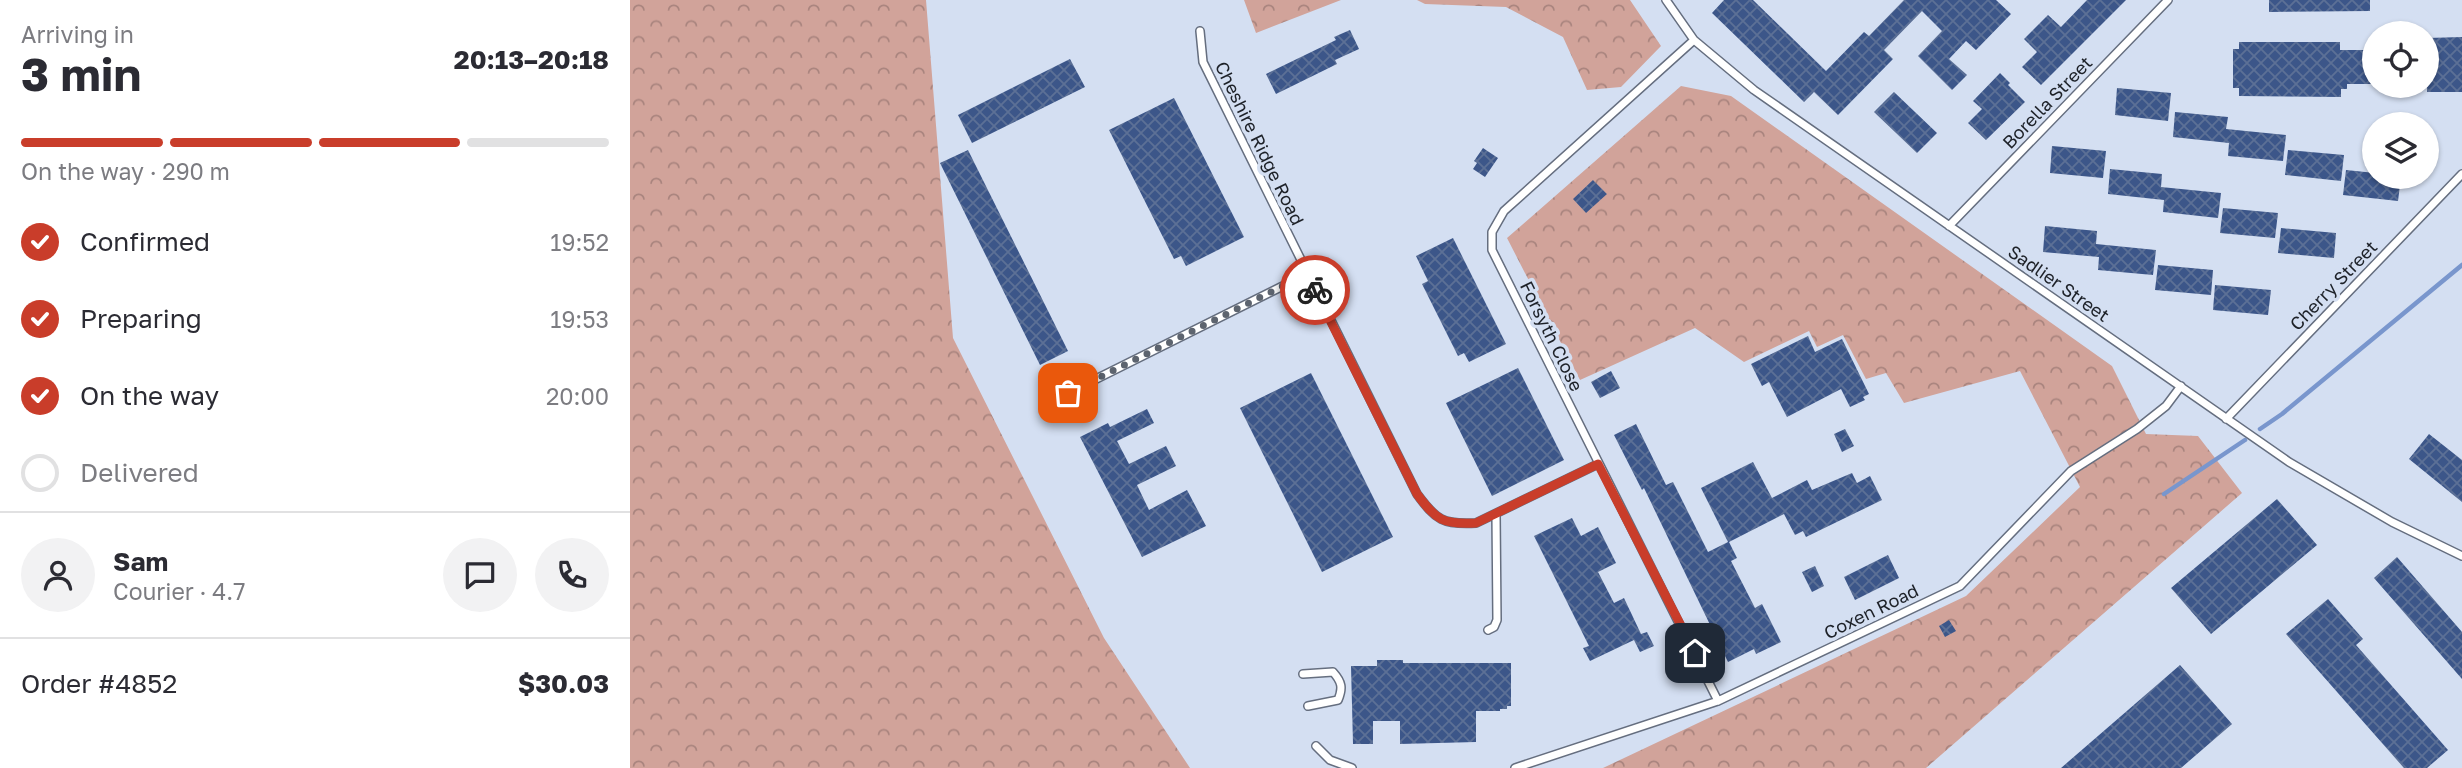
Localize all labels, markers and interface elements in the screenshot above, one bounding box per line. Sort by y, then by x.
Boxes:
text: Arriving in [21,20,134,48]
map controls [2362,21,2439,189]
button: locate [2362,21,2439,98]
text: 20:13–20:18 [454,44,609,75]
text: 3 min [21,46,141,101]
street label: Borella Street [1998,51,2096,153]
street label: Cheshire Ridge Road [1211,58,1309,228]
button: layers [2362,112,2439,189]
text: On the way · 290 m [21,157,230,185]
icon: check [21,223,59,261]
text: Confirmed [80,226,210,257]
text: 19:52 [550,228,609,256]
street label: Cherry Street [2285,236,2381,334]
street label: Sadlier Street [2004,240,2114,326]
courier [1280,255,1350,325]
icon: bike [1296,271,1334,309]
street label: Forsyth Close [1516,277,1588,395]
icon: check [21,300,59,338]
text: Preparing [80,303,202,334]
text: 19:53 [550,305,609,333]
pin [1038,363,1098,423]
icon: bag [1049,374,1087,412]
icon: check [21,377,59,415]
text: On the way [80,380,219,411]
text: 20:00 [546,382,609,410]
text: Delivered [80,457,199,488]
button: person [21,538,95,612]
button: chat [443,538,517,612]
button: phone [535,538,609,612]
text: Sam [113,546,168,577]
text: Courier · 4.7 [113,577,245,605]
street label: Coxen Road [1820,579,1922,643]
pin [1665,623,1725,683]
icon: home [1676,634,1714,672]
text: Order #4852 [21,668,177,699]
text: $30.03 [518,668,609,699]

